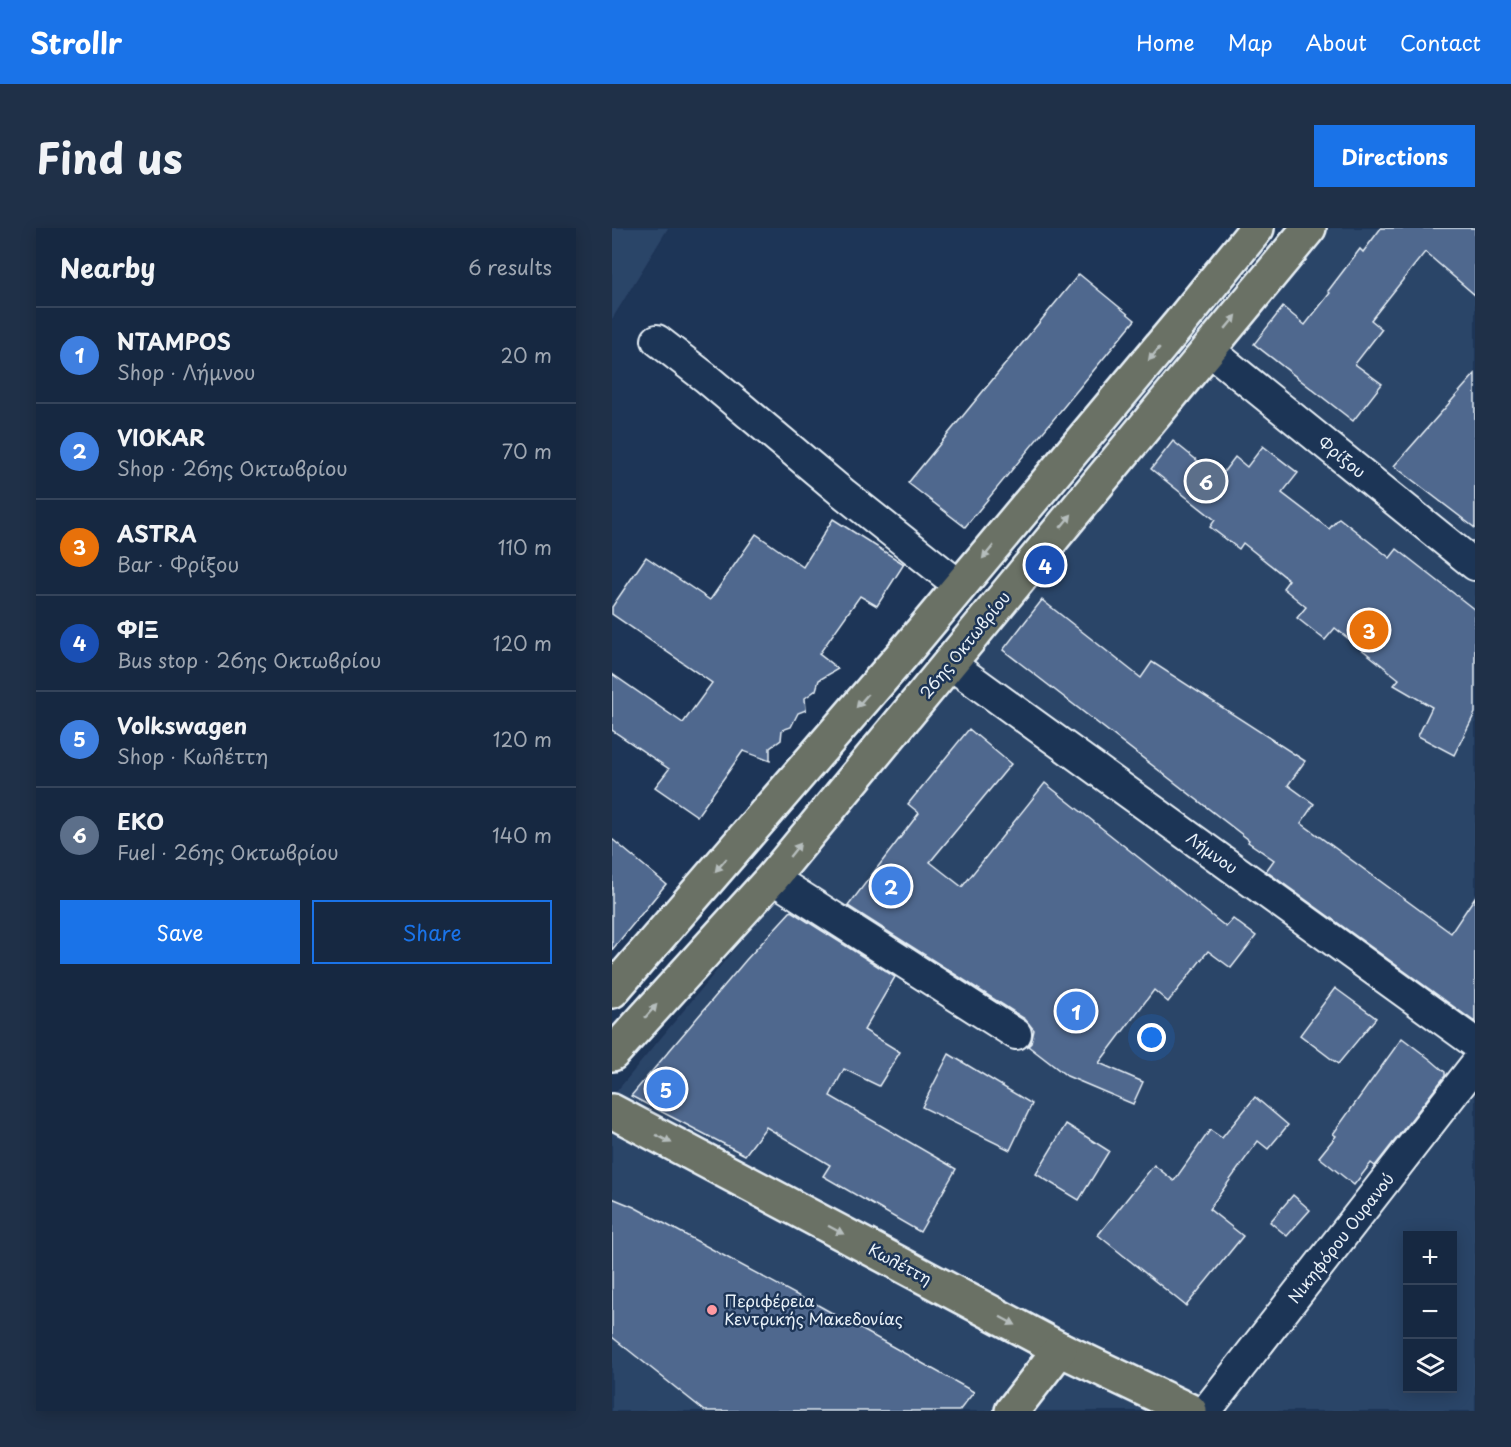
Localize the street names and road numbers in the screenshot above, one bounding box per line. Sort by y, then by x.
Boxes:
street label: Φρίξου [1314,430,1372,483]
street label: 26ης Οκτωβρίου [913,586,1015,703]
street label: Λήμνου [1182,825,1243,879]
street label: Νικηφόρου Ουρανού [1282,1167,1399,1308]
street label: Κωλέττη [865,1236,936,1290]

